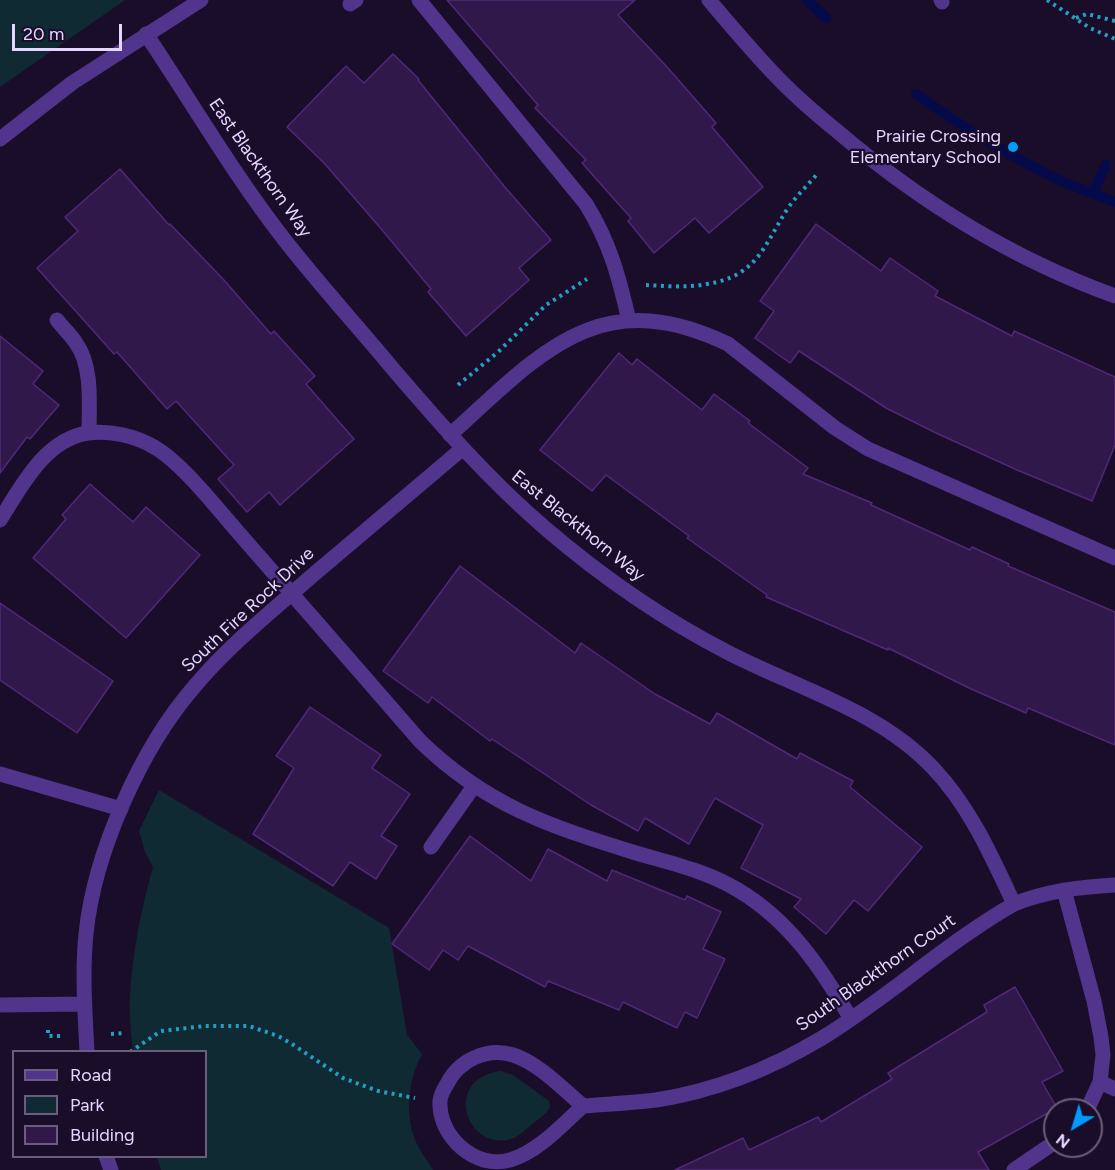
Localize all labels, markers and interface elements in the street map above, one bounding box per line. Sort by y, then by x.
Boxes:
scale bar [15,12,124,50]
text: 20 m [23,23,64,45]
street label: East Blackthorn Way [204,94,316,242]
place label: Prairie Crossing Elementary School [850,126,1001,168]
marker: Prairie Crossing Elementary School [1006,140,1020,154]
street label: East Blackthorn Way [507,466,649,586]
street label: South Fire Rock Drive [177,543,319,677]
street label: South Blackthorn Court [792,910,960,1036]
legend [12,1050,207,1158]
text: Road [70,1064,111,1086]
text: Park [70,1094,104,1116]
north arrow [1043,1098,1103,1158]
text: Building [70,1124,135,1146]
text: N [1052,1130,1074,1152]

